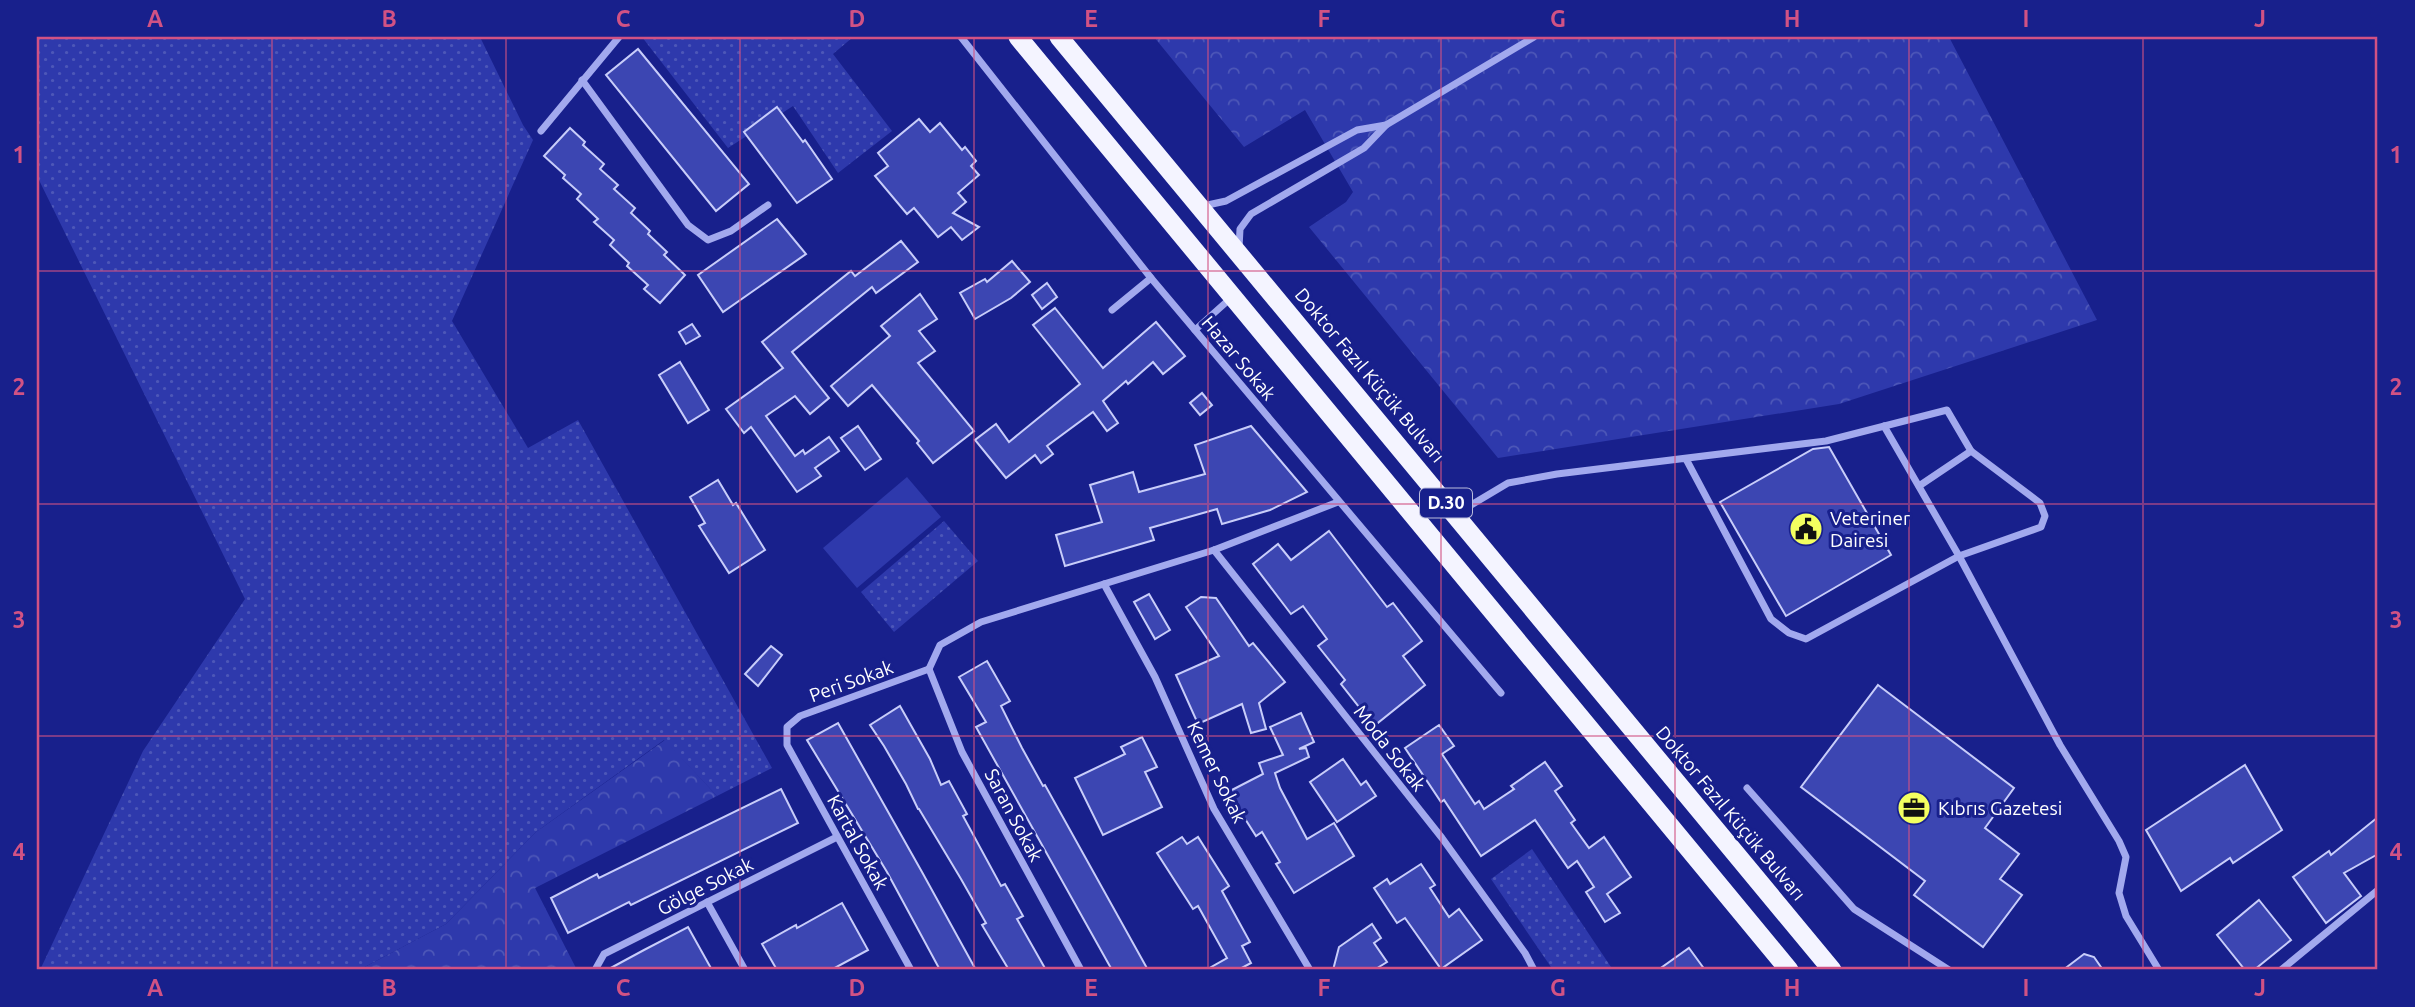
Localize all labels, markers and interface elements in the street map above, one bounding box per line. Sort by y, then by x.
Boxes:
text: A [147,6,163,31]
text: B [381,6,397,31]
text: C [616,6,631,31]
text: D [849,6,865,31]
text: E [1084,6,1098,31]
text: F [1318,6,1331,31]
text: G [1550,6,1566,31]
text: H [1784,6,1800,31]
text: I [2023,6,2029,31]
text: J [2254,6,2266,31]
text: 1 [13,142,25,167]
text: 1 [2390,142,2402,167]
street label: Doktor Fazıl Küçük Bulvarı [1291,283,1449,467]
street label: Hazar Sokak [1197,311,1281,405]
text: 2 [13,374,25,399]
text: 2 [2390,374,2402,399]
road number: D.30 [1420,489,1472,518]
place label: Veteriner Dairesi [1830,507,1910,551]
public building icon: Veteriner Dairesi [1787,510,1825,548]
text: 3 [13,607,25,632]
text: 3 [2390,607,2402,632]
street label: Peri Sokak [806,656,896,706]
street label: Moda Sokak [1350,701,1431,796]
street label: Kemer Sokak [1183,718,1251,827]
street label: Doktor Fazıl Küçük Bulvarı [1652,721,1810,905]
street label: Saran Sokak [980,765,1048,866]
office icon: Kıbrıs Gazetesi [1895,789,1933,827]
street label: Kartal Sokak [823,791,893,894]
place label: Kıbrıs Gazetesi [1938,797,2062,819]
text: 4 [13,839,26,864]
text: 4 [2390,839,2403,864]
street label: Gölge Sokak [653,852,757,920]
text: A [147,975,163,1000]
text: B [381,975,397,1000]
text: C [616,975,631,1000]
text: D [849,975,865,1000]
text: E [1084,975,1098,1000]
text: F [1318,975,1331,1000]
text: G [1550,975,1566,1000]
text: H [1784,975,1800,1000]
text: I [2023,975,2029,1000]
text: J [2254,975,2266,1000]

